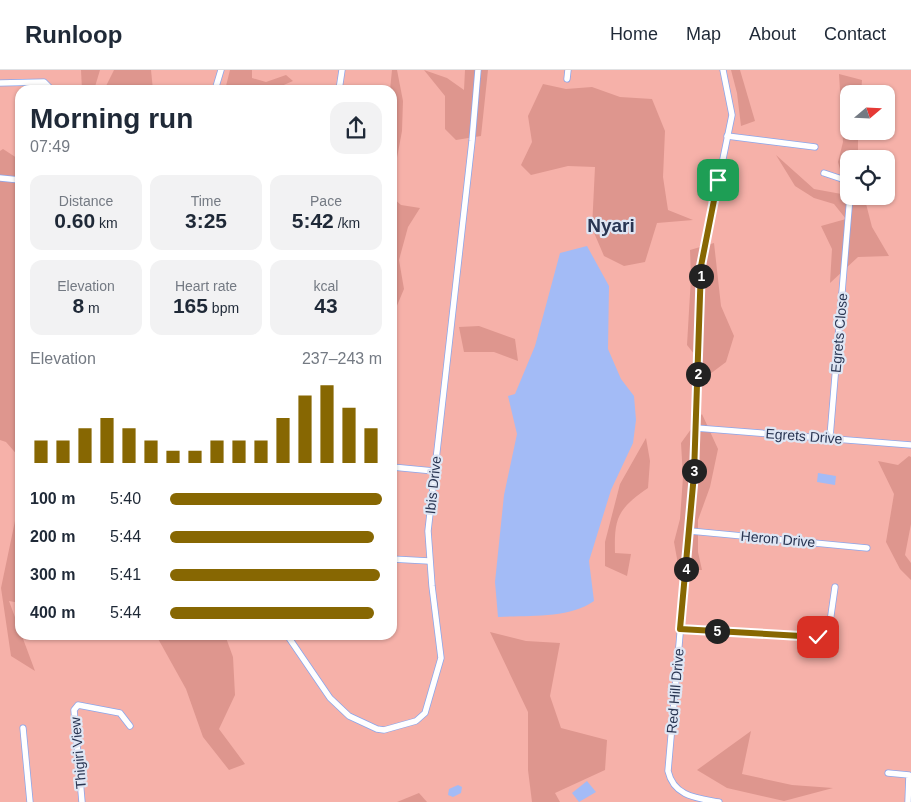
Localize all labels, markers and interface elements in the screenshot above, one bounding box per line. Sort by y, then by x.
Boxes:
text: Runloop [25,21,122,48]
text: Home [610,24,658,44]
text: Map [686,24,721,44]
text: About [749,24,796,44]
text: Contact [824,24,886,44]
north arrow [840,85,895,140]
map controls [840,85,895,205]
button: share [330,102,382,154]
text: Morning run [30,103,193,134]
text: 07:49 [30,138,70,155]
button: locate [840,150,895,205]
pin [697,159,739,201]
icon: arrive [704,166,732,194]
text: Distance [59,193,113,209]
text: Time [191,193,221,209]
text: Pace [310,193,342,209]
text: 0.60 [54,209,95,232]
text: 3:25 [185,209,227,232]
text: 5:42 [292,209,334,232]
text: km [95,215,118,231]
text: /km [334,215,360,231]
district label: Nyari [587,215,635,236]
pin: 1 [688,264,714,288]
text: 1 [698,268,705,284]
text: Elevation [57,278,115,294]
text: Heart rate [175,278,237,294]
text: kcal [314,278,338,294]
street label: Egrets Close [828,292,850,374]
text: 8 [72,294,84,317]
text: 165 [173,294,208,317]
text: 43 [314,294,338,317]
text: m [84,300,100,316]
text: bpm [208,300,239,316]
text: Elevation [30,350,96,367]
text: 237–243 m [302,350,382,367]
pin: 2 [686,362,710,386]
text: 2 [695,366,702,382]
street label: Egrets Drive [765,425,843,447]
street label: Ibis Drive [422,455,444,515]
pin: 3 [682,458,706,484]
text: 3 [691,463,698,479]
text: 100 m [30,490,75,507]
text: 5:40 [110,490,141,507]
text: 200 m [30,528,75,545]
text: 5:44 [110,528,141,545]
street label: Heron Drive [740,528,816,550]
pin: 4 [674,556,698,582]
text: 4 [683,561,690,577]
text: 300 m [30,566,75,583]
text: 5:41 [110,566,141,583]
text: 400 m [30,604,75,621]
text: 5:44 [110,604,141,621]
pin [797,616,839,658]
pin: 5 [704,618,730,644]
text: 5 [714,623,721,639]
icon: check [804,623,832,651]
street label: Red Hill Drive [663,647,687,734]
street label: Thigiri View [67,716,89,790]

